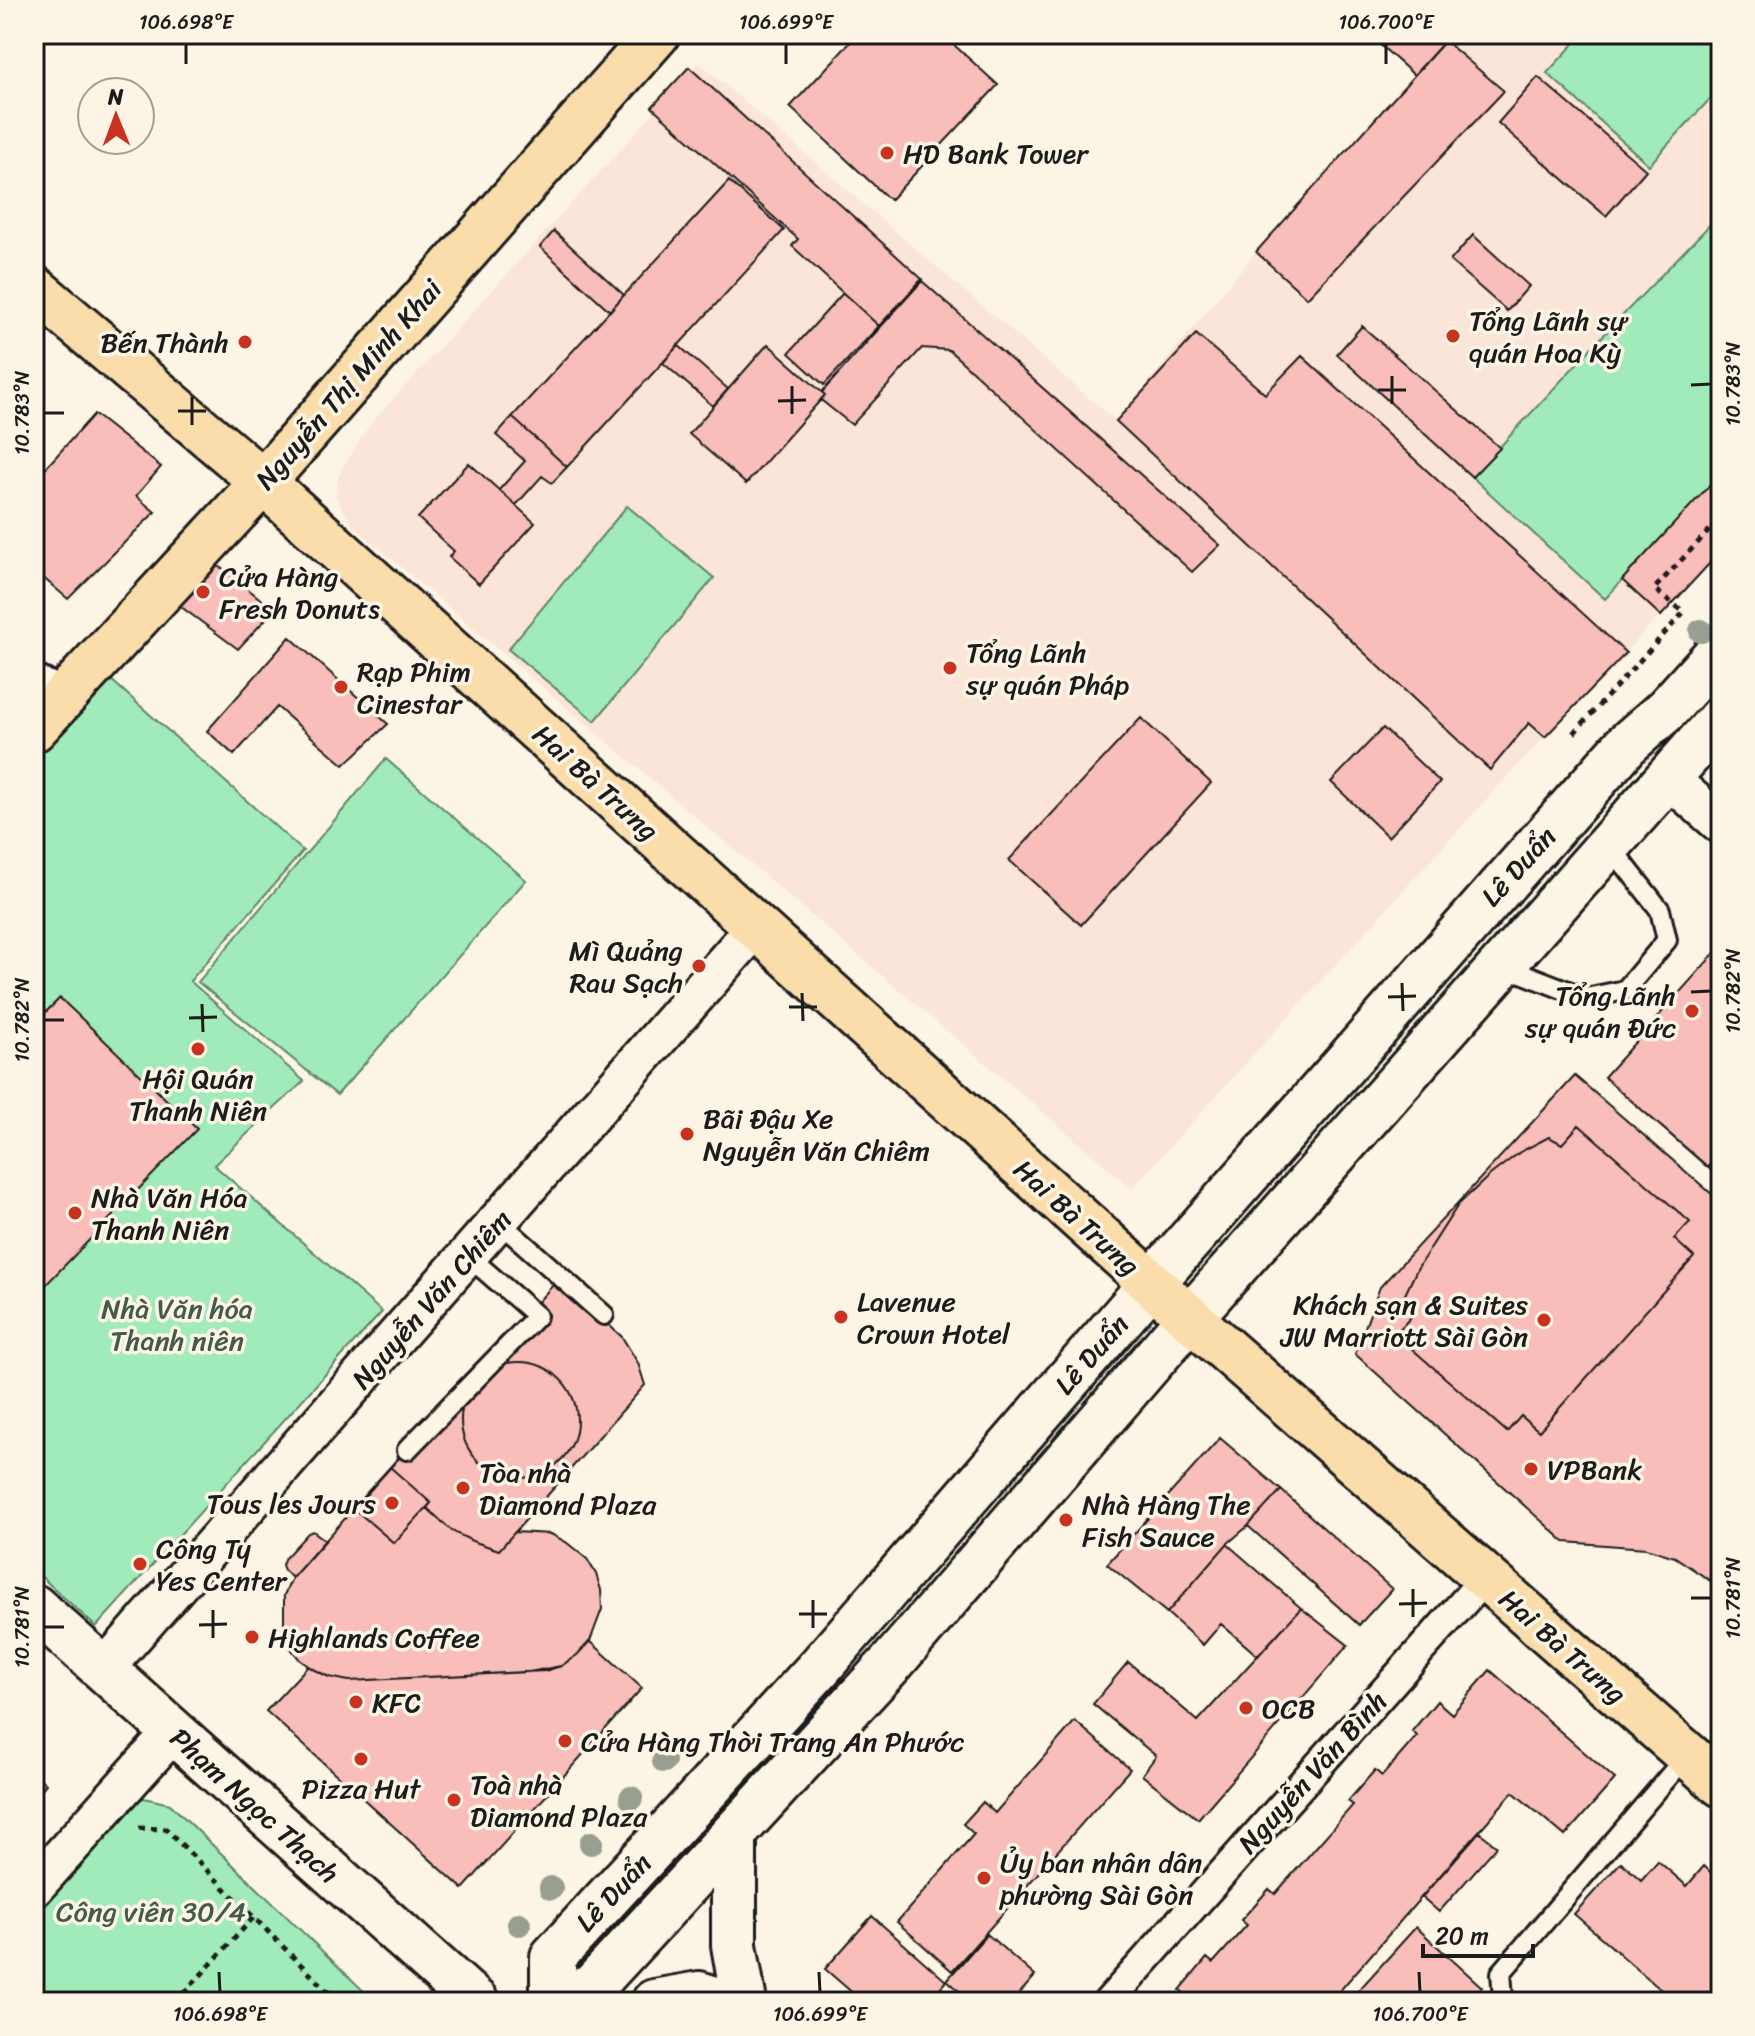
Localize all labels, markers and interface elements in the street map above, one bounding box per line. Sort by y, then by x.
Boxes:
text: 106.698°E [139,5,235,40]
text: 106.699°E [739,5,835,40]
text: 106.700°E [1339,5,1435,40]
north arrow [76,76,156,156]
text: N [107,77,124,116]
place label: HD Bank Tower [903,129,1089,178]
marker: HD Bank Tower [878,144,896,162]
street label: Nguyễn Thị Minh Khai [242,266,455,501]
place label: Tổng Lãnh sự quán Hoa Kỳ [1469,296,1629,377]
place label: Bến Thành [100,318,229,367]
marker: Tổng Lãnh sự quán Hoa Kỳ [1444,327,1462,345]
marker: Bến Thành [236,333,254,351]
text: 10.783°N [1716,342,1751,426]
text: 10.783°N [5,371,40,455]
place label: Cửa Hàng Fresh Donuts [219,552,380,633]
marker: Cửa Hàng Fresh Donuts [194,583,212,601]
place label: Tổng Lãnh sự quán Pháp [965,628,1129,709]
place label: Rạp Phim Cinestar [357,647,471,728]
marker: Tổng Lãnh sự quán Pháp [941,659,959,677]
marker: Rạp Phim Cinestar [332,678,350,696]
street label: Hai Bà Trưng [521,711,671,853]
street label: Lê Duẩn [1468,814,1569,918]
place label: Mì Quảng Rau Sạch [569,926,683,1007]
text: 10.782°N [1716,949,1751,1033]
marker: Mì Quảng Rau Sạch [690,957,708,975]
place label: Tổng Lãnh sự quán Đức [1524,971,1676,1052]
text: 10.782°N [5,978,40,1062]
marker: Tổng Lãnh sự quán Đức [1683,1002,1701,1020]
marker: Hội Quán Thanh Niên [189,1040,207,1058]
place label: Hội Quán Thanh Niên [129,1054,267,1135]
place label: Bãi Đậu Xe Nguyễn Văn Chiêm [703,1094,930,1175]
marker: Bãi Đậu Xe Nguyễn Văn Chiêm [678,1125,696,1143]
street label: Hai Bà Trưng [1002,1146,1152,1288]
place label: Nhà Văn Hóa Thanh Niên [91,1173,248,1254]
street label: Nguyễn Văn Chiêm [339,1198,524,1401]
marker: Nhà Văn Hóa Thanh Niên [66,1204,84,1222]
place label: Lavenue Crown Hotel [857,1277,1011,1358]
place label: Khách sạn & Suites JW Marriott Sài Gòn [1280,1280,1528,1361]
park label: Nhà Văn hóa Thanh niên [101,1284,253,1365]
street label: Lê Duẩn [1042,1302,1141,1406]
marker: Lavenue Crown Hotel [832,1308,850,1326]
marker: Khách sạn & Suites JW Marriott Sài Gòn [1535,1311,1553,1329]
place label: VPBank [1547,1445,1642,1494]
place label: Tòa nhà Diamond Plaza [479,1448,657,1529]
marker: VPBank [1522,1460,1540,1478]
place label: Tous les Jours [207,1479,376,1528]
marker: Tòa nhà Diamond Plaza [454,1479,472,1497]
place label: Nhà Hàng The Fish Sauce [1082,1480,1251,1561]
marker: Tous les Jours [383,1494,401,1512]
marker: Nhà Hàng The Fish Sauce [1057,1511,1075,1529]
place label: Công Ty Yes Center [156,1524,288,1605]
marker: Công Ty Yes Center [131,1555,149,1573]
text: 10.781°N [1716,1557,1751,1639]
street label: Hai Bà Trưng [1487,1576,1638,1717]
text: 10.781°N [5,1586,40,1668]
place label: Highlands Coffee [268,1613,480,1662]
marker: Highlands Coffee [243,1628,261,1646]
place label: KFC [372,1678,421,1727]
street label: Nguyễn Văn Bình [1225,1679,1400,1865]
place label: OCB [1262,1684,1316,1733]
marker: KFC [347,1693,365,1711]
marker: OCB [1237,1699,1255,1717]
street label: Phạm Ngọc Thạch [158,1715,351,1896]
place label: Cửa Hàng Thời Trang An Phước [581,1717,964,1766]
marker: Cửa Hàng Thời Trang An Phước [556,1732,574,1750]
marker: Pizza Hut [352,1750,370,1768]
place label: Toà nhà Diamond Plaza [470,1760,648,1841]
place label: Pizza Hut [302,1764,422,1813]
marker: Toà nhà Diamond Plaza [445,1791,463,1809]
place label: Ủy ban nhân dân phường Sài Gòn [998,1838,1202,1919]
street label: Lê Duẩn [563,1841,664,1944]
marker: Ủy ban nhân dân phường Sài Gòn [975,1869,993,1887]
park label: Công viên 30/4 [56,1887,246,1936]
scale bar [1423,1908,1533,1958]
text: 20 m [1435,1915,1489,1957]
text: 106.698°E [173,1997,269,2032]
text: 106.699°E [773,1997,869,2032]
text: 106.700°E [1373,1997,1469,2032]

